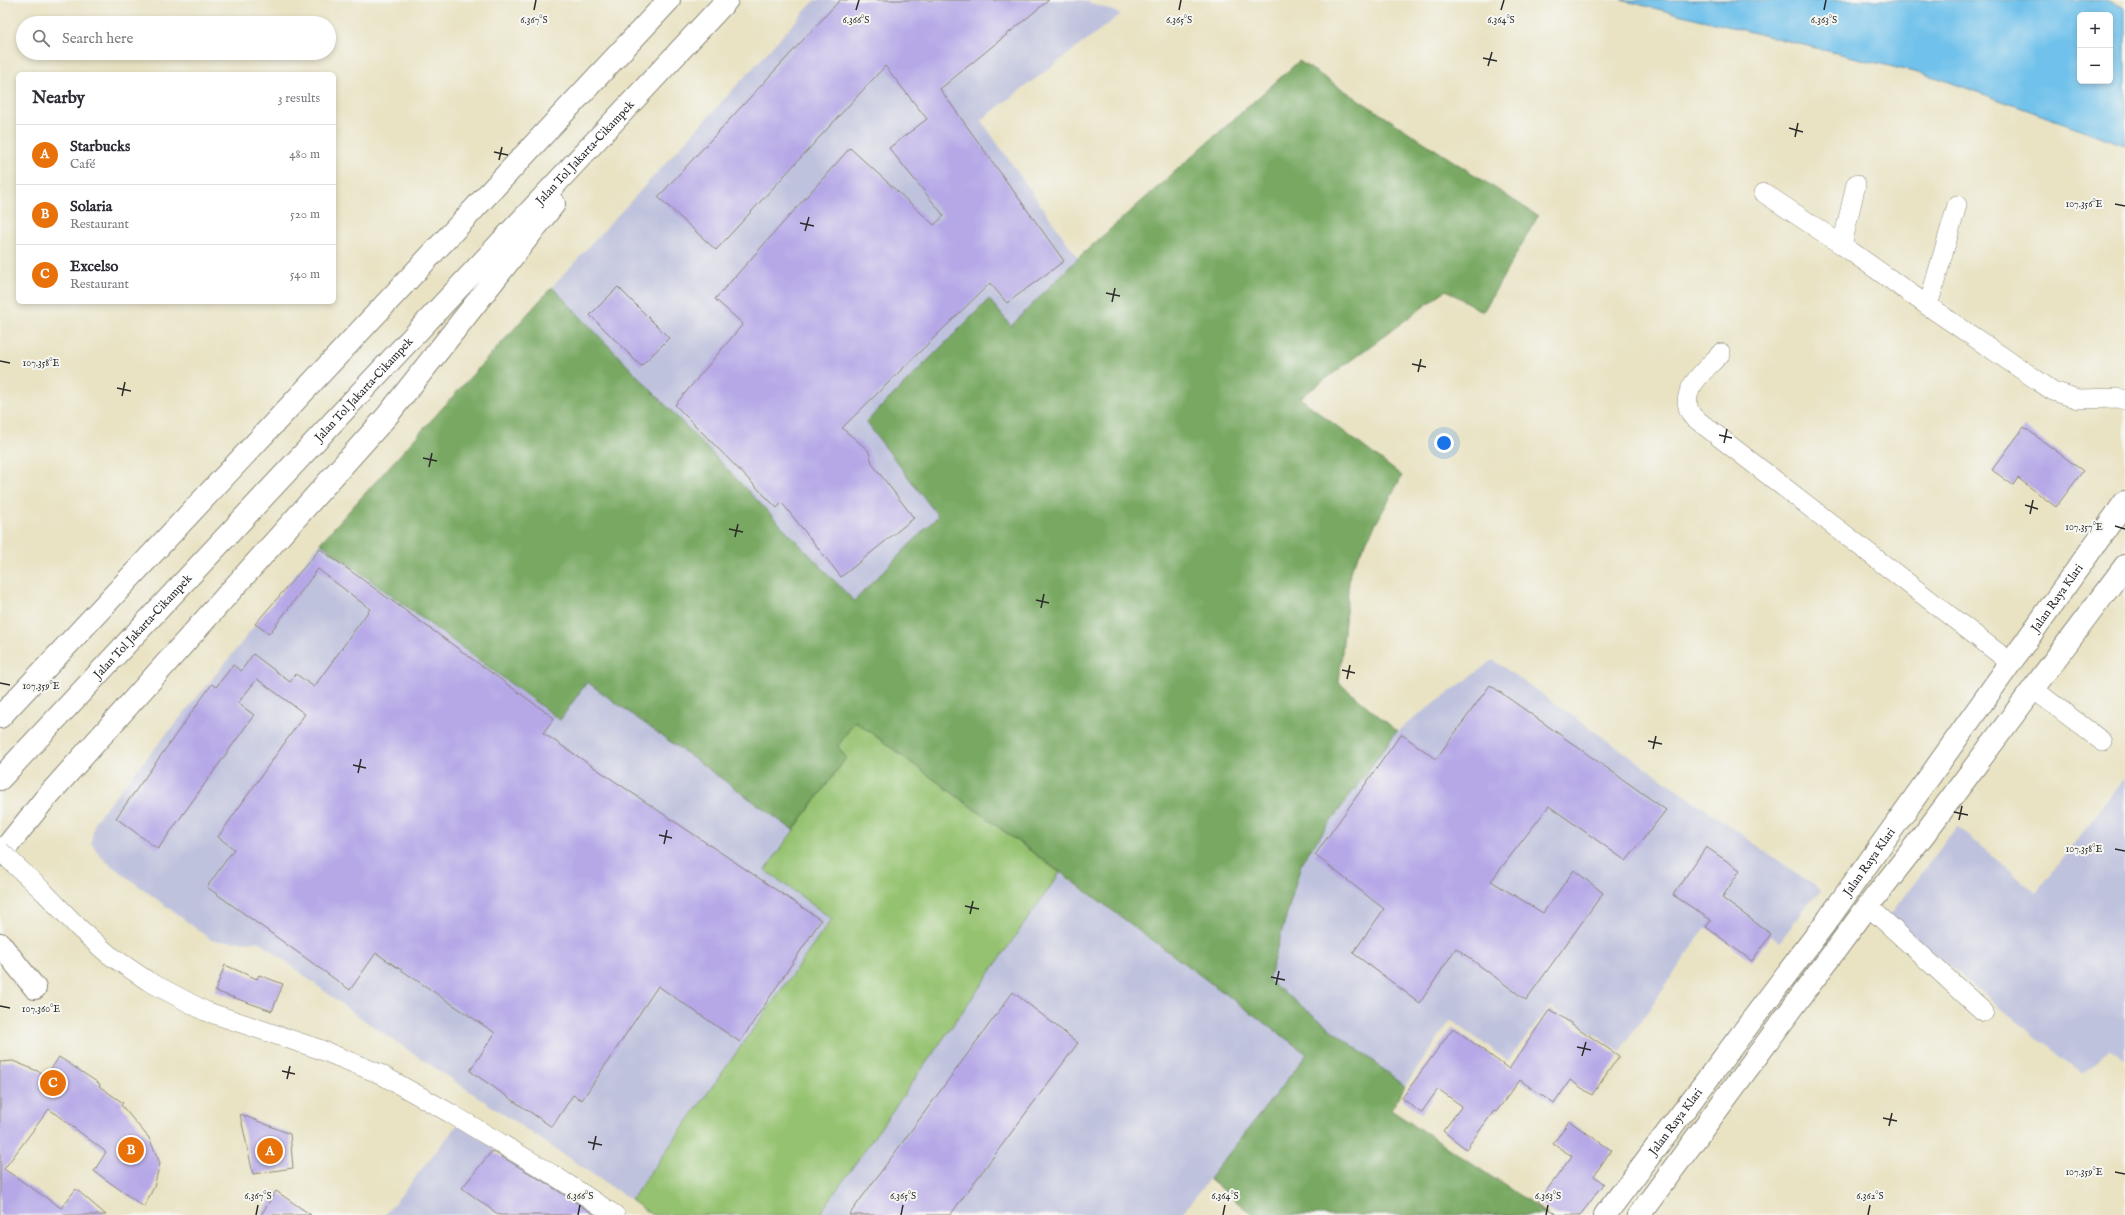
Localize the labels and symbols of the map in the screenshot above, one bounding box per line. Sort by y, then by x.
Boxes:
text: 6.367°S [520,14,548,27]
text: 6.366°S [843,14,869,27]
text: 6.365°S [1166,14,1192,27]
text: 6.364°S [1487,14,1515,27]
text: 6.363°S [1811,14,1837,27]
street label: Jalan Tol Jakarta–Cikampek [531,97,638,210]
text: 107.356°E [2065,198,2103,211]
street label: Jalan Tol Jakarta–Cikampek [310,334,417,447]
text: 107.358°E [23,357,59,370]
your location [1434,433,1454,453]
text: 107.357°E [2065,521,2103,534]
street label: Jalan Raya Klari [2027,561,2087,637]
street label: Jalan Tol Jakarta–Cikampek [89,571,196,684]
text: 107.359°E [22,680,60,693]
street label: Jalan Raya Klari [1839,825,1899,901]
text: 107.358°E [2066,843,2102,856]
text: 107.360°E [22,1003,60,1016]
pin: C [40,1068,66,1098]
street label: Jalan Raya Klari [1645,1085,1706,1160]
pin: B [118,1135,144,1165]
pin: A [257,1136,283,1166]
text: 107.359°E [2065,1166,2103,1179]
text: 6.367°S [244,1190,272,1203]
text: 6.366°S [567,1190,593,1203]
text: 6.365°S [890,1190,916,1203]
text: 6.364°S [1211,1190,1239,1203]
text: 6.363°S [1535,1190,1561,1203]
text: 6.362°S [1856,1190,1884,1203]

